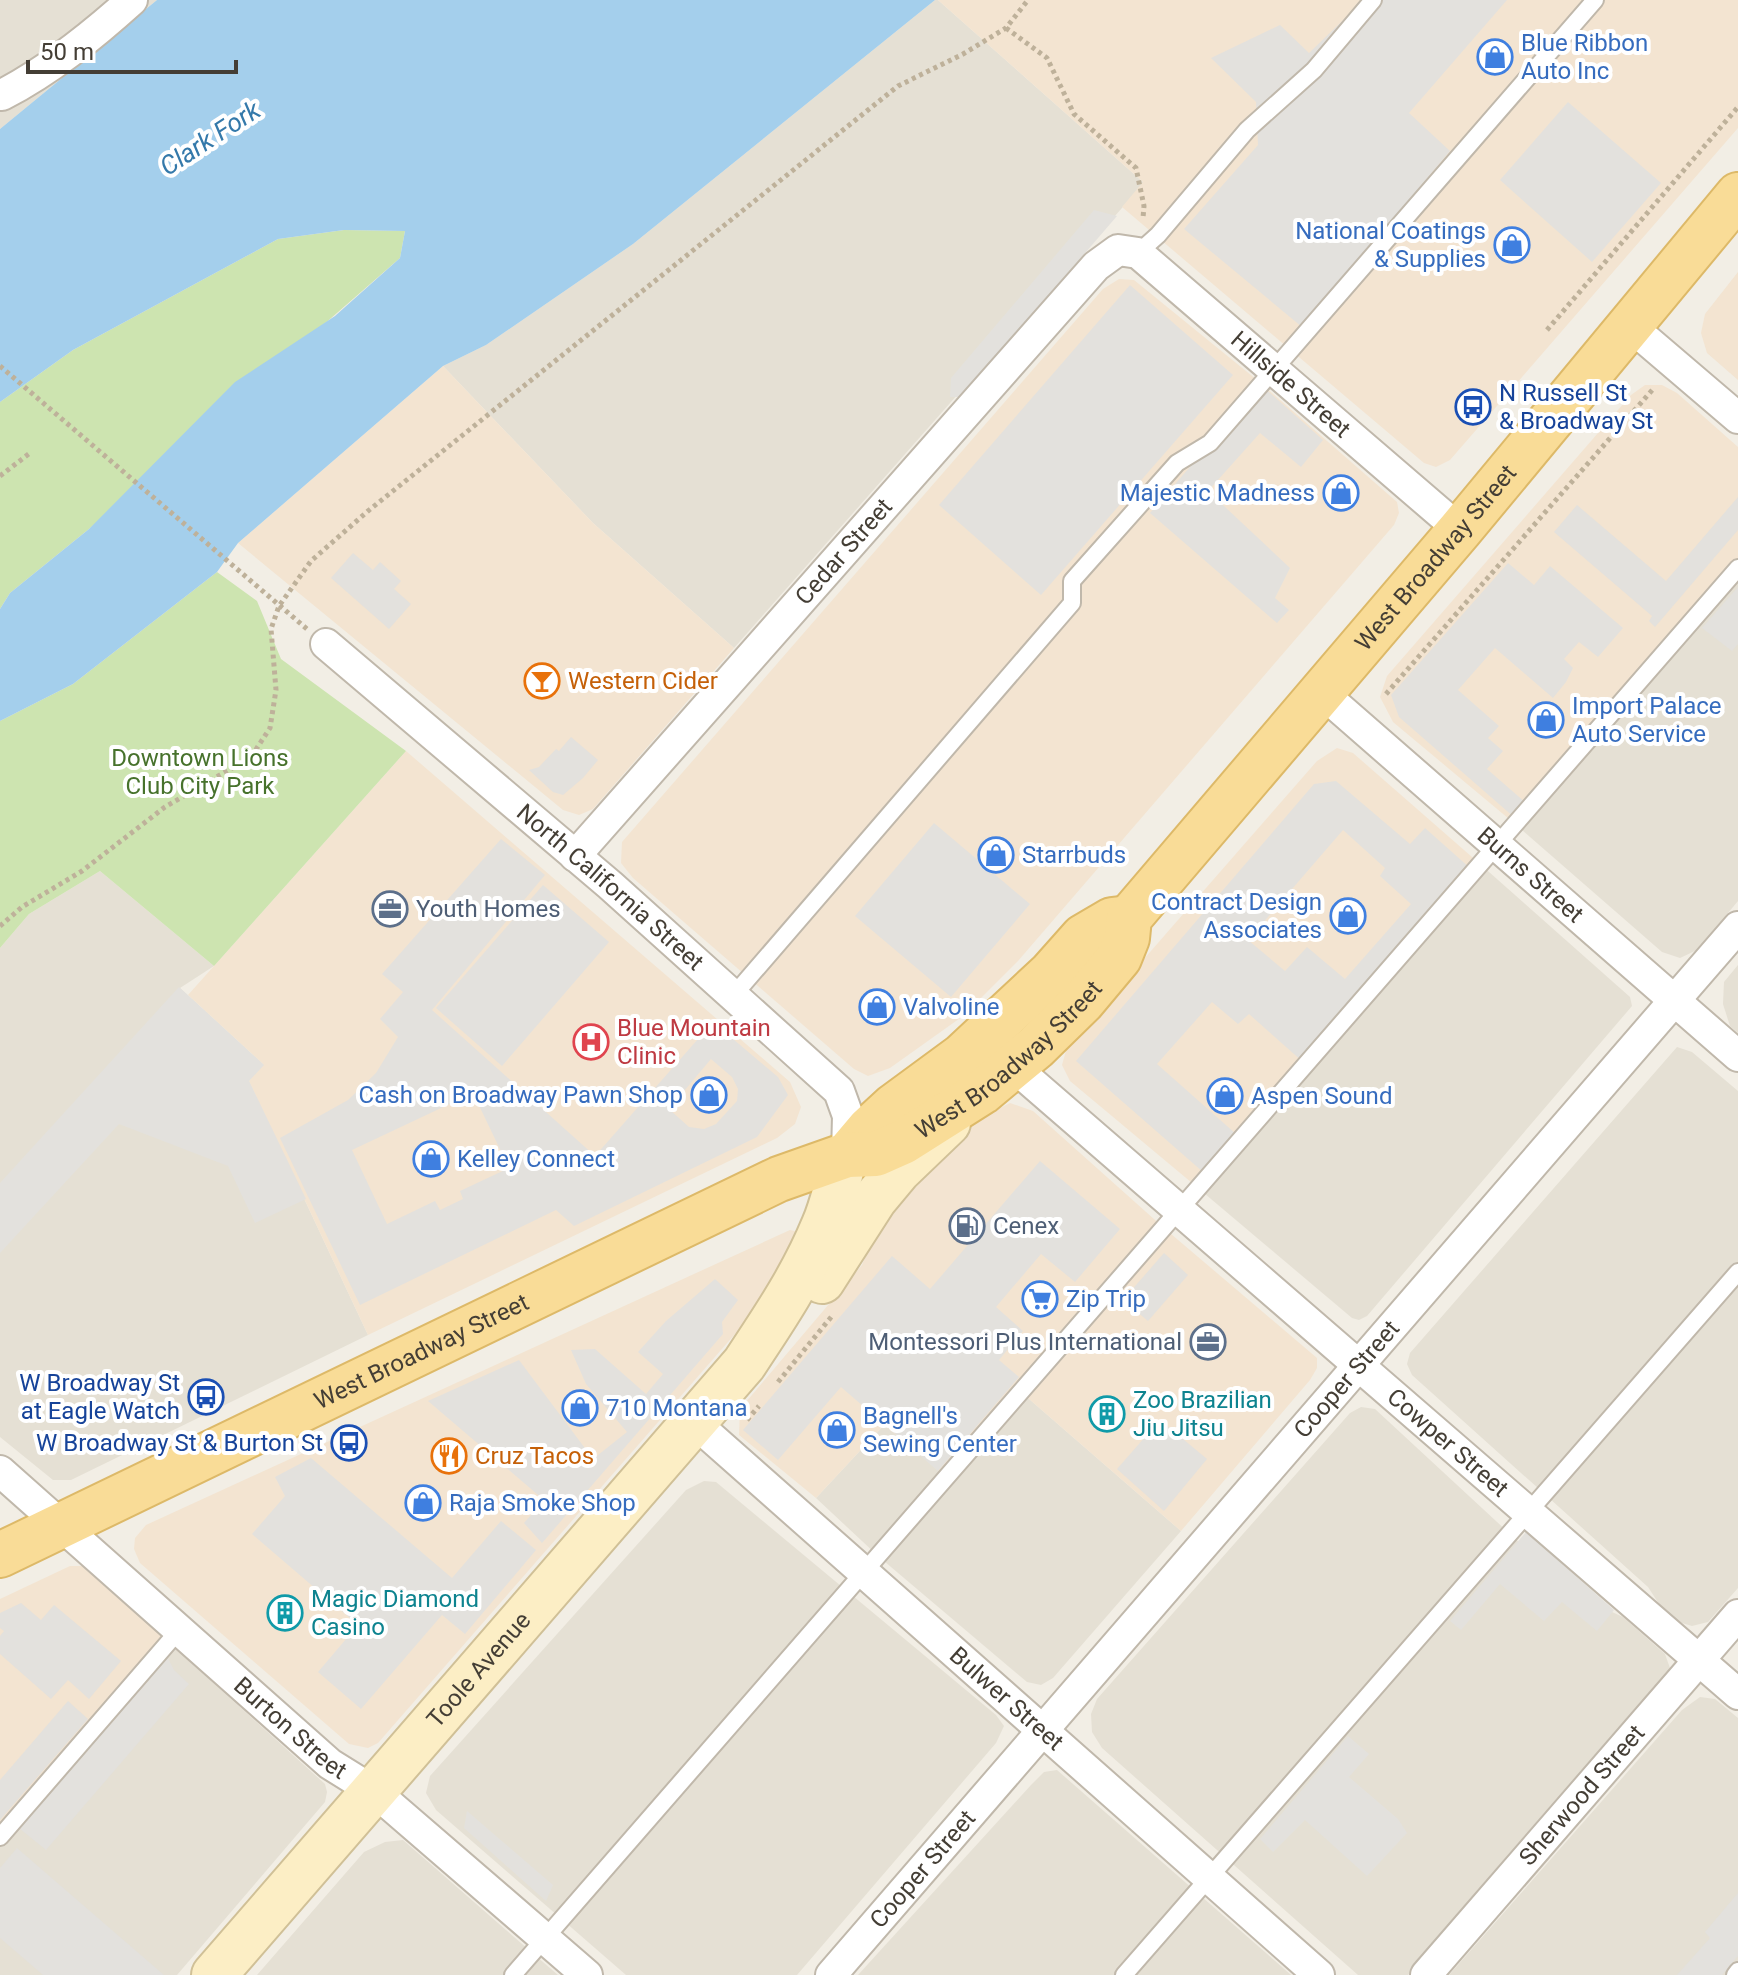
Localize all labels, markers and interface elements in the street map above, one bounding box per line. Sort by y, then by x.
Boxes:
scale bar [28,24,236,74]
place label: Blue Ribbon Auto Inc [1521,29,1648,85]
text: 50 m [40,38,94,66]
shop icon: Blue Ribbon Auto Inc [1476,38,1514,76]
water label: Clark Fork [154,94,267,181]
place label: National Coatings & Supplies [1295,217,1486,273]
shop icon: National Coatings & Supplies [1493,226,1531,264]
street label: Hillside Street [1225,325,1356,444]
place label: N Russell St & Broadway St [1499,379,1653,435]
bus stop icon: N Russell St & Broadway St [1454,388,1492,426]
street label: West Broadway Street [1349,459,1522,656]
shop icon: Majestic Madness [1322,474,1360,512]
place label: Majestic Madness [1120,479,1315,507]
street label: Cedar Street [789,493,898,611]
bar icon: Western Cider [523,662,561,700]
place label: Western Cider [568,667,718,695]
place label: Import Palace Auto Service [1572,692,1722,748]
shop icon: Import Palace Auto Service [1527,701,1565,739]
park label: Downtown Lions Club City Park [111,744,289,800]
street label: North California Street [511,798,709,976]
street label: Burns Street [1472,821,1589,929]
shop icon: Starrbuds [977,836,1015,874]
place label: Starrbuds [1022,841,1126,869]
place label: Contract Design Associates [1151,888,1322,944]
office icon: Youth Homes [371,890,409,928]
place label: Youth Homes [416,895,561,923]
shop icon: Contract Design Associates [1329,897,1367,935]
street label: West Broadway Street [910,975,1108,1145]
shop icon: Valvoline [858,988,896,1026]
place label: Valvoline [903,993,999,1021]
place label: Blue Mountain Clinic [617,1014,771,1070]
hospital icon: Blue Mountain Clinic [572,1023,610,1061]
shop icon: Cash on Broadway Pawn Shop [690,1076,728,1114]
shop icon: Aspen Sound [1206,1077,1244,1115]
place label: Cash on Broadway Pawn Shop [359,1081,683,1109]
place label: Aspen Sound [1251,1082,1392,1110]
shop icon: Kelley Connect [412,1140,450,1178]
place label: Kelley Connect [457,1145,615,1173]
fuel station icon: Cenex [948,1207,986,1245]
place label: Cenex [993,1212,1059,1240]
supermarket icon: Zip Trip [1021,1280,1059,1318]
place label: Zip Trip [1066,1285,1146,1313]
street label: West Broadway Street [310,1288,533,1415]
street label: Cooper Street [1288,1314,1405,1444]
office icon: Montessori Plus International [1189,1323,1227,1361]
place label: Montessori Plus International [868,1328,1182,1356]
place label: W Broadway St at Eagle Watch [19,1369,180,1425]
bus stop icon: W Broadway St at Eagle Watch [187,1378,225,1416]
street label: Cowper Street [1382,1383,1514,1503]
place label: Zoo Brazilian Jiu Jitsu [1133,1386,1272,1442]
shop icon: 710 Montana [561,1389,599,1427]
place label: 710 Montana [606,1394,748,1422]
building icon: Zoo Brazilian Jiu Jitsu [1088,1395,1126,1433]
place label: Bagnell's Sewing Center [863,1402,1017,1458]
shop icon: Bagnell's Sewing Center [818,1411,856,1449]
bus stop icon: W Broadway St & Burton St [330,1424,368,1462]
place label: W Broadway St & Burton St [36,1429,323,1457]
restaurant icon: Cruz Tacos [430,1437,468,1475]
place label: Cruz Tacos [475,1442,594,1470]
shop icon: Raja Smoke Shop [404,1484,442,1522]
place label: Raja Smoke Shop [449,1489,636,1517]
place label: Magic Diamond Casino [311,1585,479,1641]
building icon: Magic Diamond Casino [266,1594,304,1632]
street label: Toole Avenue [421,1606,536,1733]
street label: Bulwer Street [944,1641,1069,1756]
street label: Burton Street [228,1671,352,1785]
street label: Sherwood Street [1513,1719,1650,1871]
street label: Cooper Street [864,1804,981,1934]

